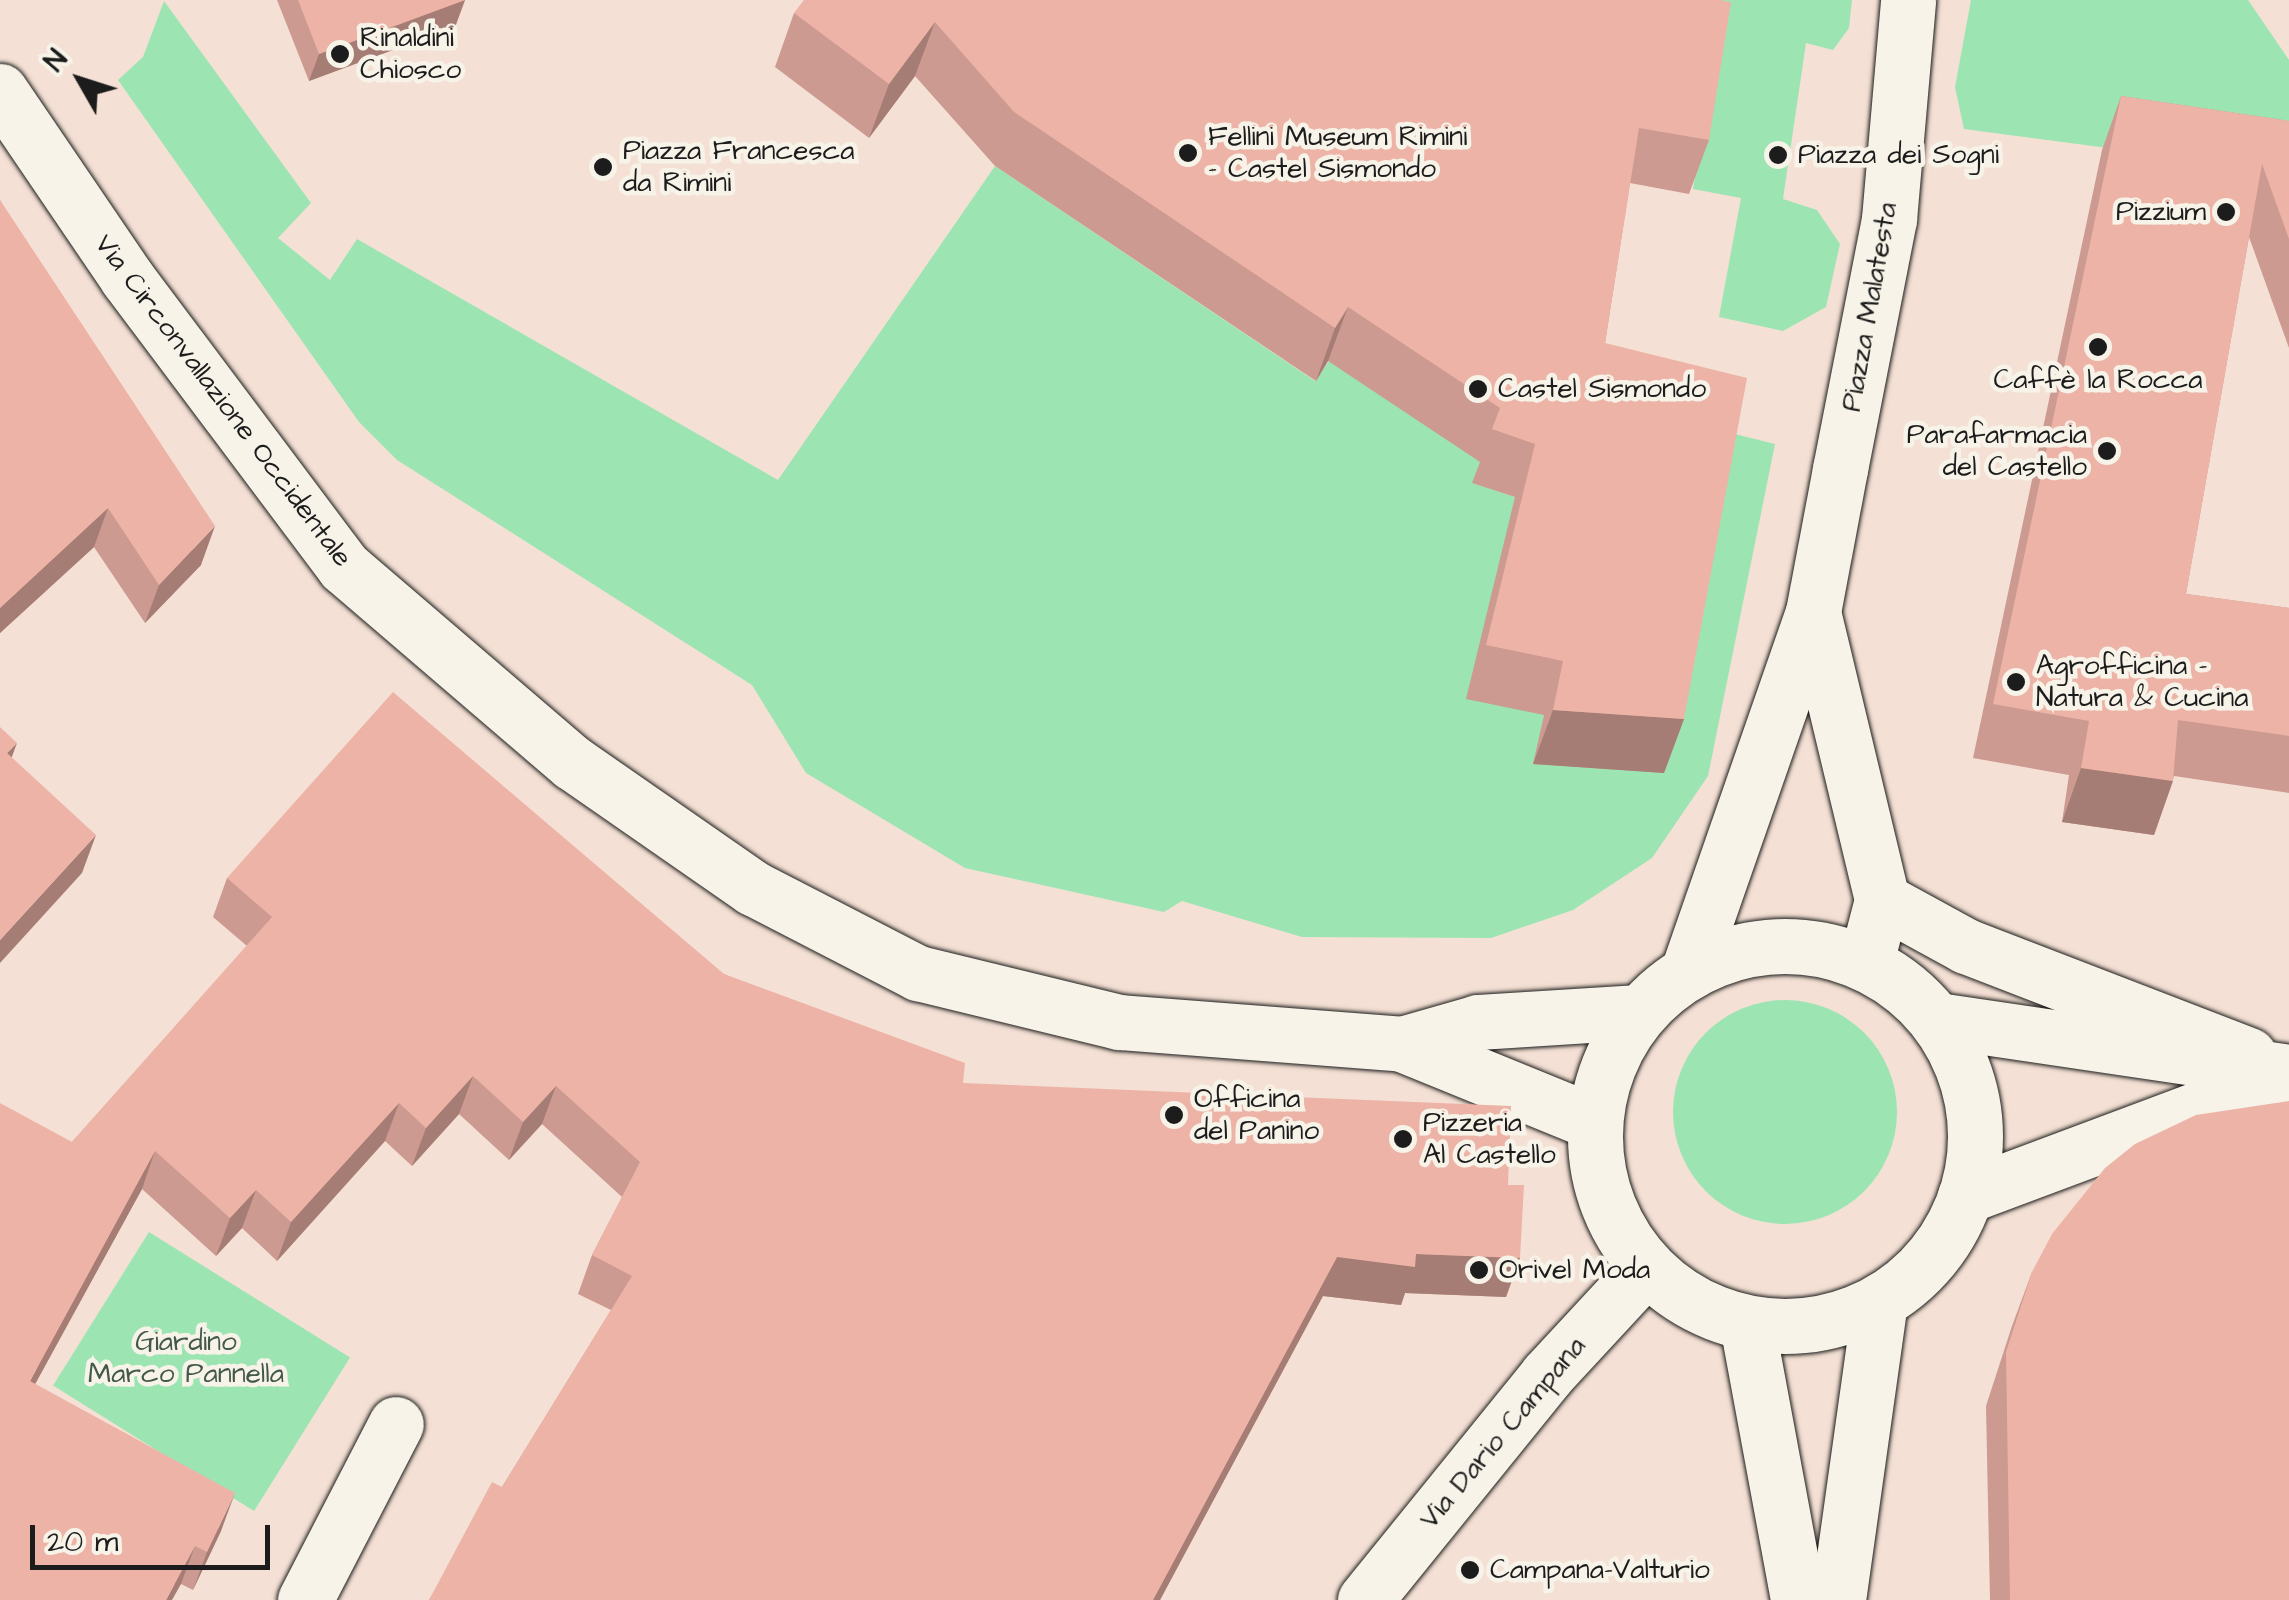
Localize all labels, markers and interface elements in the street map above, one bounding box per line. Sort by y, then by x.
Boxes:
place label: Rinaldini Chiosco [360,21,461,87]
north arrow [30,30,130,130]
text: N [36,42,77,80]
marker: Rinaldini Chiosco [329,43,351,65]
place label: Fellini Museum Rimini - Castel Sismondo [1208,120,1467,186]
place label: Piazza Francesca da Rimini [623,134,854,200]
place label: Piazza dei Sogni [1798,138,1999,172]
marker: Fellini Museum Rimini - Castel Sismondo [1177,142,1199,164]
marker: Piazza dei Sogni [1767,144,1789,166]
marker: Piazza Francesca da Rimini [592,156,614,178]
place label: Pizzium [2116,195,2206,229]
street label: Piazza Malatesta [1835,200,1905,414]
marker: Pizzium [2215,201,2237,223]
street label: Via Circonvallazione Occidentale [87,228,359,574]
marker: Caffè la Rocca [2087,336,2109,358]
place label: Caffè la Rocca [1994,363,2202,397]
place label: Castel Sismondo [1498,372,1706,406]
marker: Castel Sismondo [1467,378,1489,400]
place label: Parafarmacia del Castello [1907,418,2087,484]
marker: Parafarmacia del Castello [2096,440,2118,462]
place label: Agrofficina - Natura & Cucina [2036,649,2248,715]
marker: Agrofficina - Natura & Cucina [2005,671,2027,693]
place label: Officina del Panino [1194,1082,1319,1148]
marker: Officina del Panino [1163,1104,1185,1126]
place label: Pizzeria Al Castello [1423,1106,1556,1172]
marker: Pizzeria Al Castello [1392,1128,1414,1150]
place label: Orivel Moda [1499,1253,1650,1287]
marker: Orivel Moda [1468,1259,1490,1281]
park label: Giardino Marco Pannella [88,1325,284,1391]
street label: Via Dario Campana [1413,1330,1593,1536]
scale bar [35,1505,275,1567]
text: 20 m [47,1521,118,1563]
place label: Campana-Valturio [1490,1553,1710,1587]
marker: Campana-Valturio [1459,1559,1481,1581]

